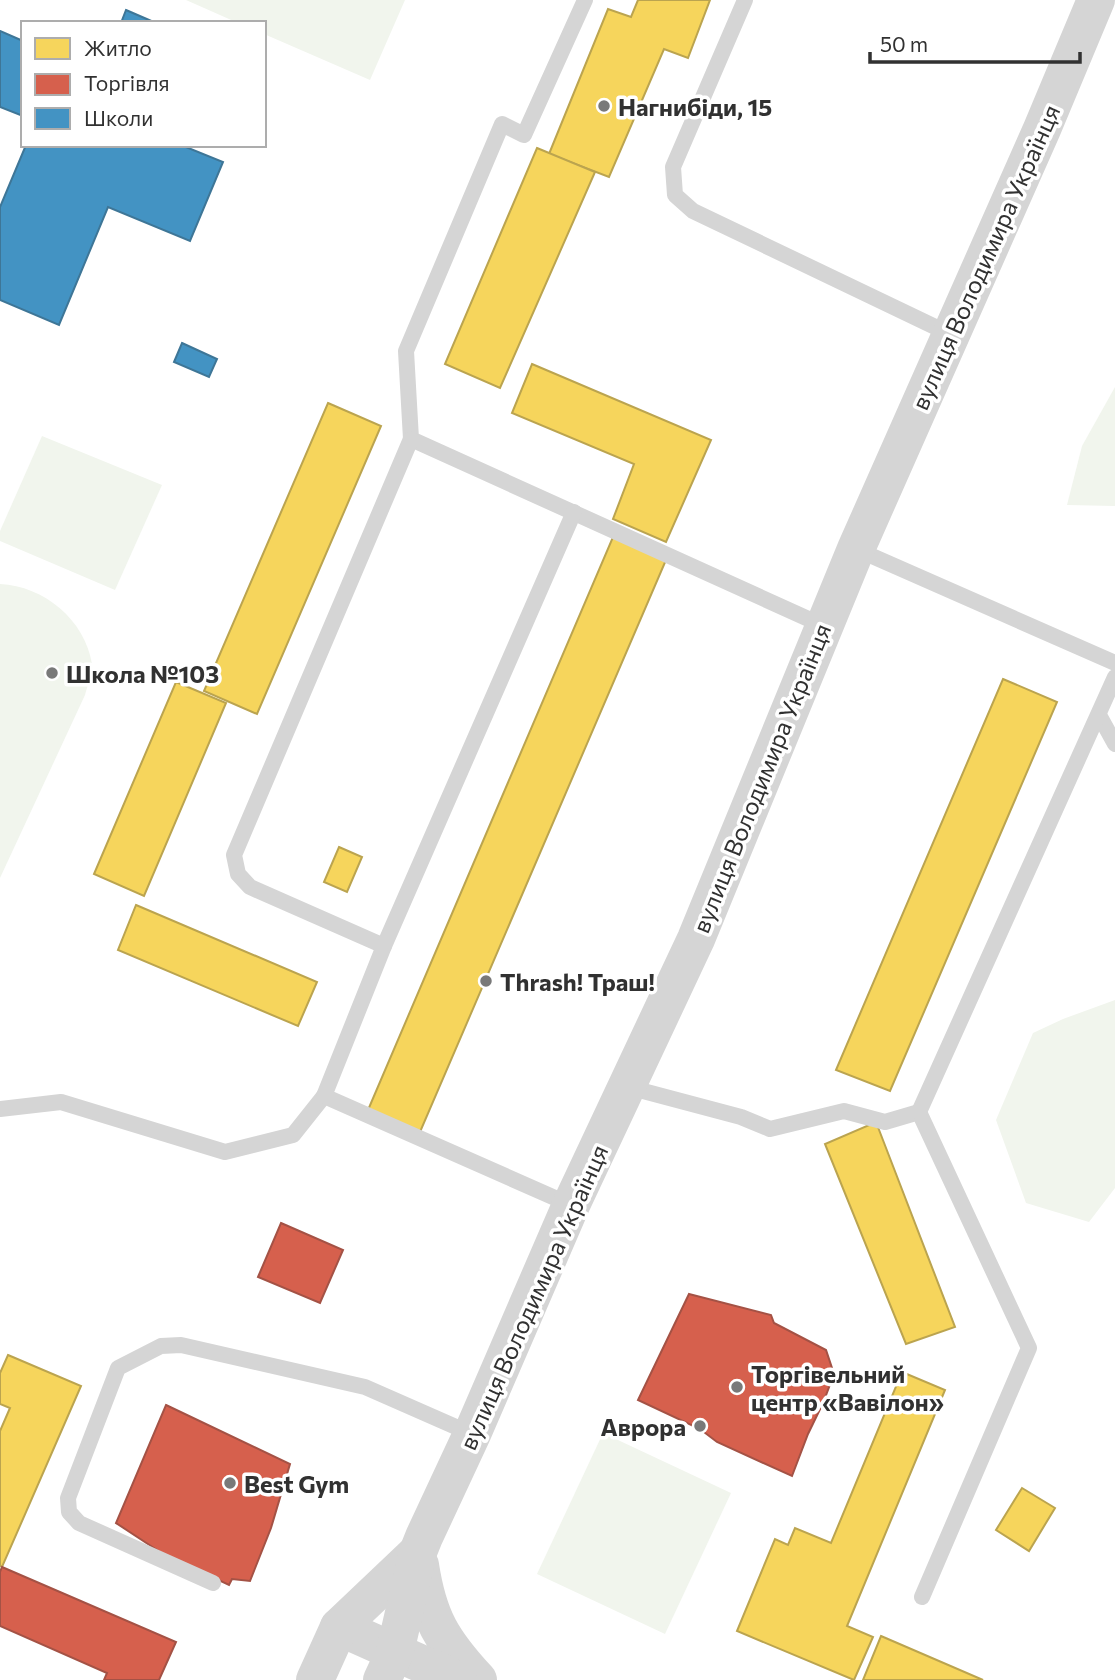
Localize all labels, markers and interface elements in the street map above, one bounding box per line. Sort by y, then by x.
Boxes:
legend [21,21,266,147]
scale bar [870,21,1080,65]
text: 50 m [880,31,928,56]
text: Житло [84,35,152,60]
text: Торгівля [84,70,170,95]
place label: Нагнибіди, 15 [618,92,772,121]
marker: Нагнибіди, 15 [596,98,612,114]
street label: вулиця Володимира Українця [904,100,1066,414]
text: Школи [84,105,153,130]
street label: вулиця Володимира Українця [686,619,836,937]
place label: Школа №103 [66,659,219,688]
marker: Школа №103 [44,665,60,681]
place label: Thrash! Траш! [500,967,655,996]
marker: Thrash! Траш! [478,973,494,989]
street label: вулиця Володимира Українця [452,1140,614,1454]
place label: Торгівельний центр «Вавілон» [751,1359,944,1416]
marker: Торгівельний центр «Вавілон» [729,1379,745,1395]
place label: Аврора [601,1412,686,1441]
marker: Аврора [692,1418,708,1434]
place label: Best Gym [244,1469,349,1498]
marker: Best Gym [222,1475,238,1491]

